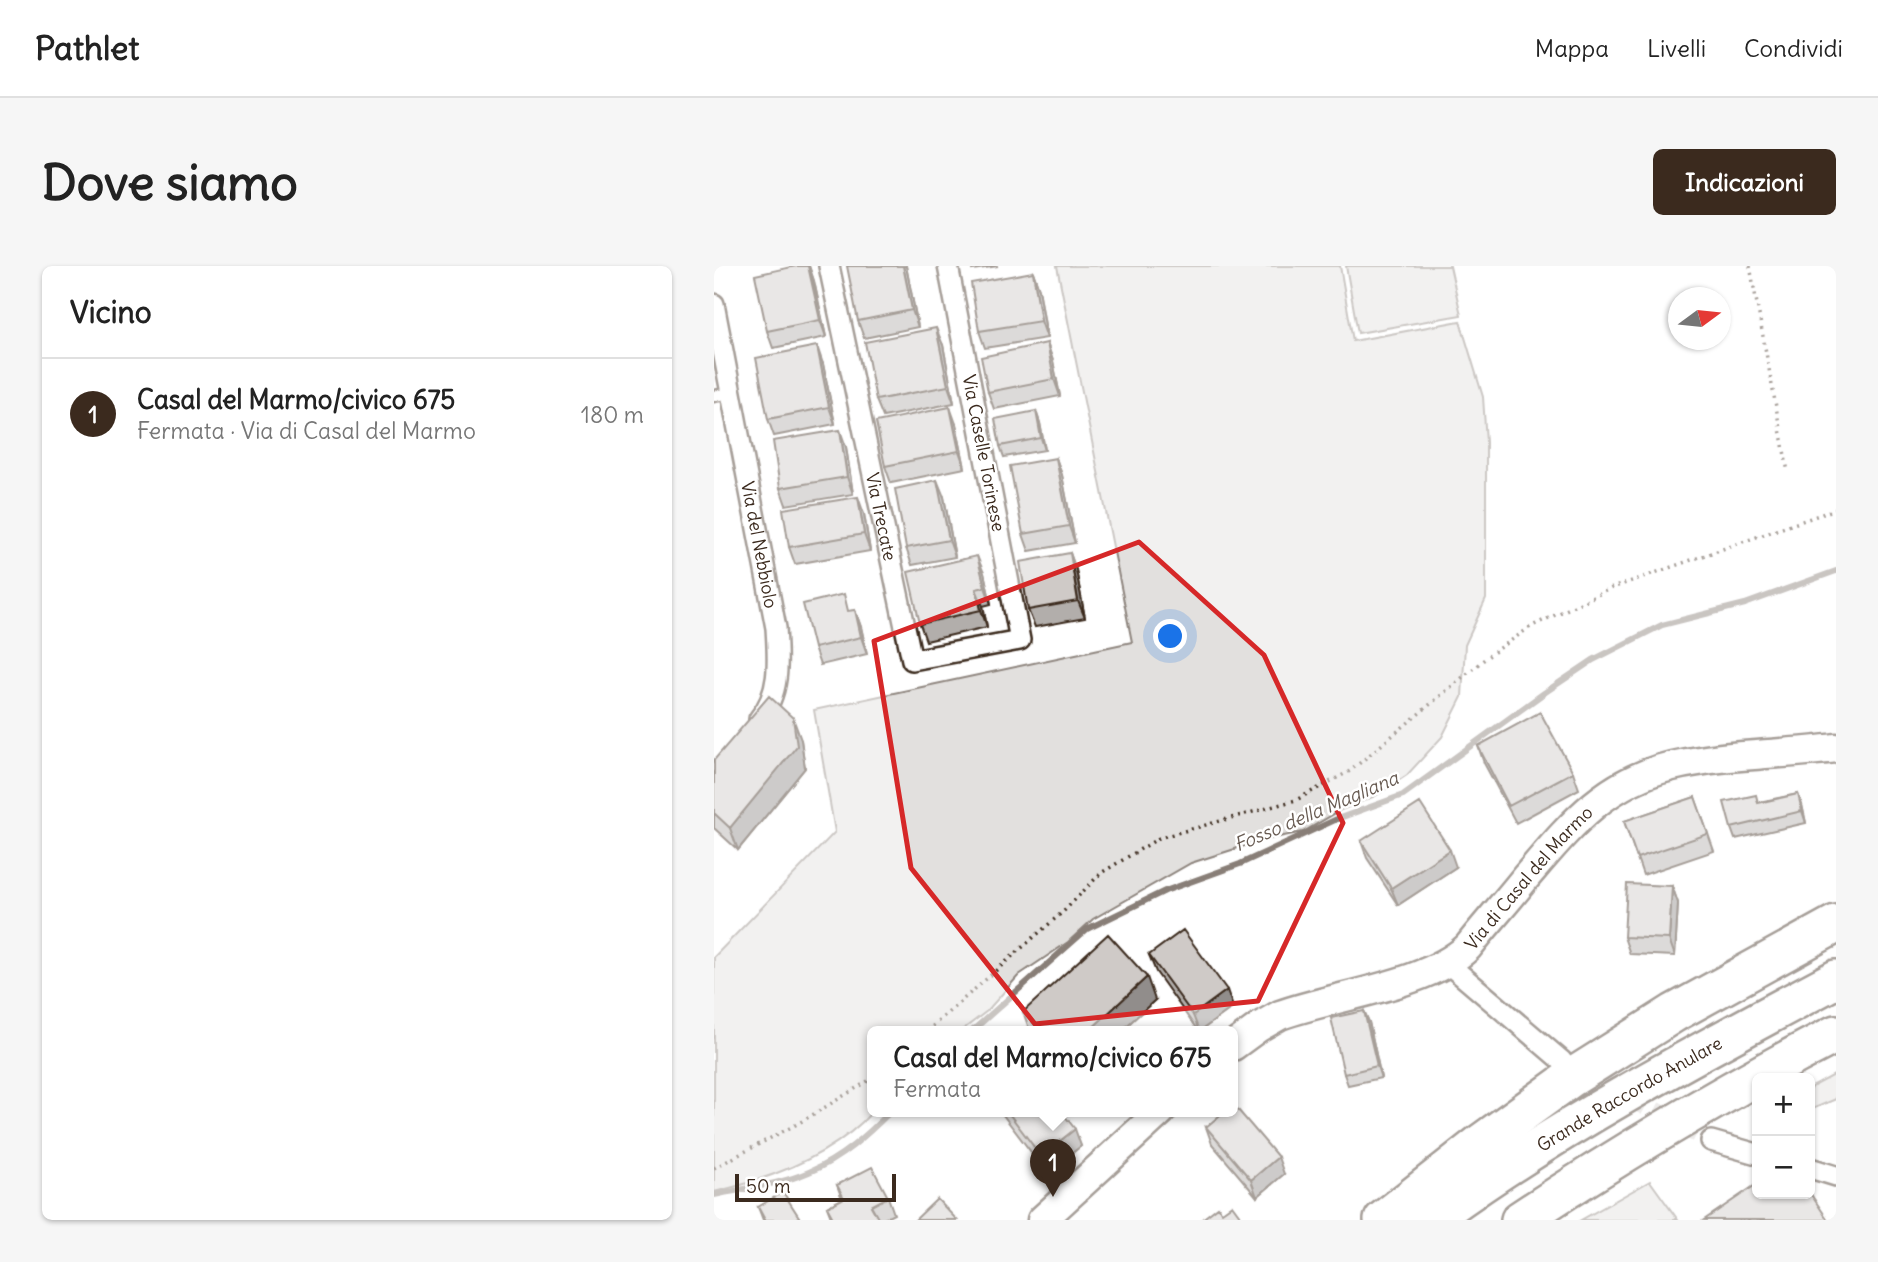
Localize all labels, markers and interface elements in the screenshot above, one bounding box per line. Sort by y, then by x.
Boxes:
text: Pathlet [35,27,139,69]
text: Mappa [1535,33,1609,63]
text: Livelli [1647,33,1706,63]
text: Condividi [1744,33,1843,63]
button: Indicazioni [1653,149,1836,215]
text: Dove siamo [42,152,298,213]
north arrow [1668,287,1731,350]
text: Vicino [70,293,152,331]
street label: Via Caselle Torinese [957,373,1011,533]
text: Casal del Marmo/civico 675 [137,383,455,416]
text: 1 [88,400,98,429]
text: 180 m [581,400,644,429]
text: Fermata · Via di Casal del Marmo [137,416,476,445]
street label: Via Trecate [861,470,902,563]
street label: Via del Nebbiolo [737,479,783,610]
your location [1153,619,1187,653]
water label: Fosso della Magliana [1230,765,1403,856]
street label: Via di Casal del Marmo [1459,800,1597,954]
popup [867,1026,1238,1117]
street label: Grande Raccordo Anulare [1532,1031,1726,1156]
text: Casal del Marmo/civico 675 [893,1041,1212,1074]
map controls [1752,1073,1815,1199]
button: + [1752,1073,1815,1136]
text: Fermata [893,1074,981,1103]
button: − [1752,1136,1815,1199]
pin: 1 [1030,1139,1076,1197]
scale bar [735,1171,896,1203]
text: 50 m [746,1174,791,1198]

